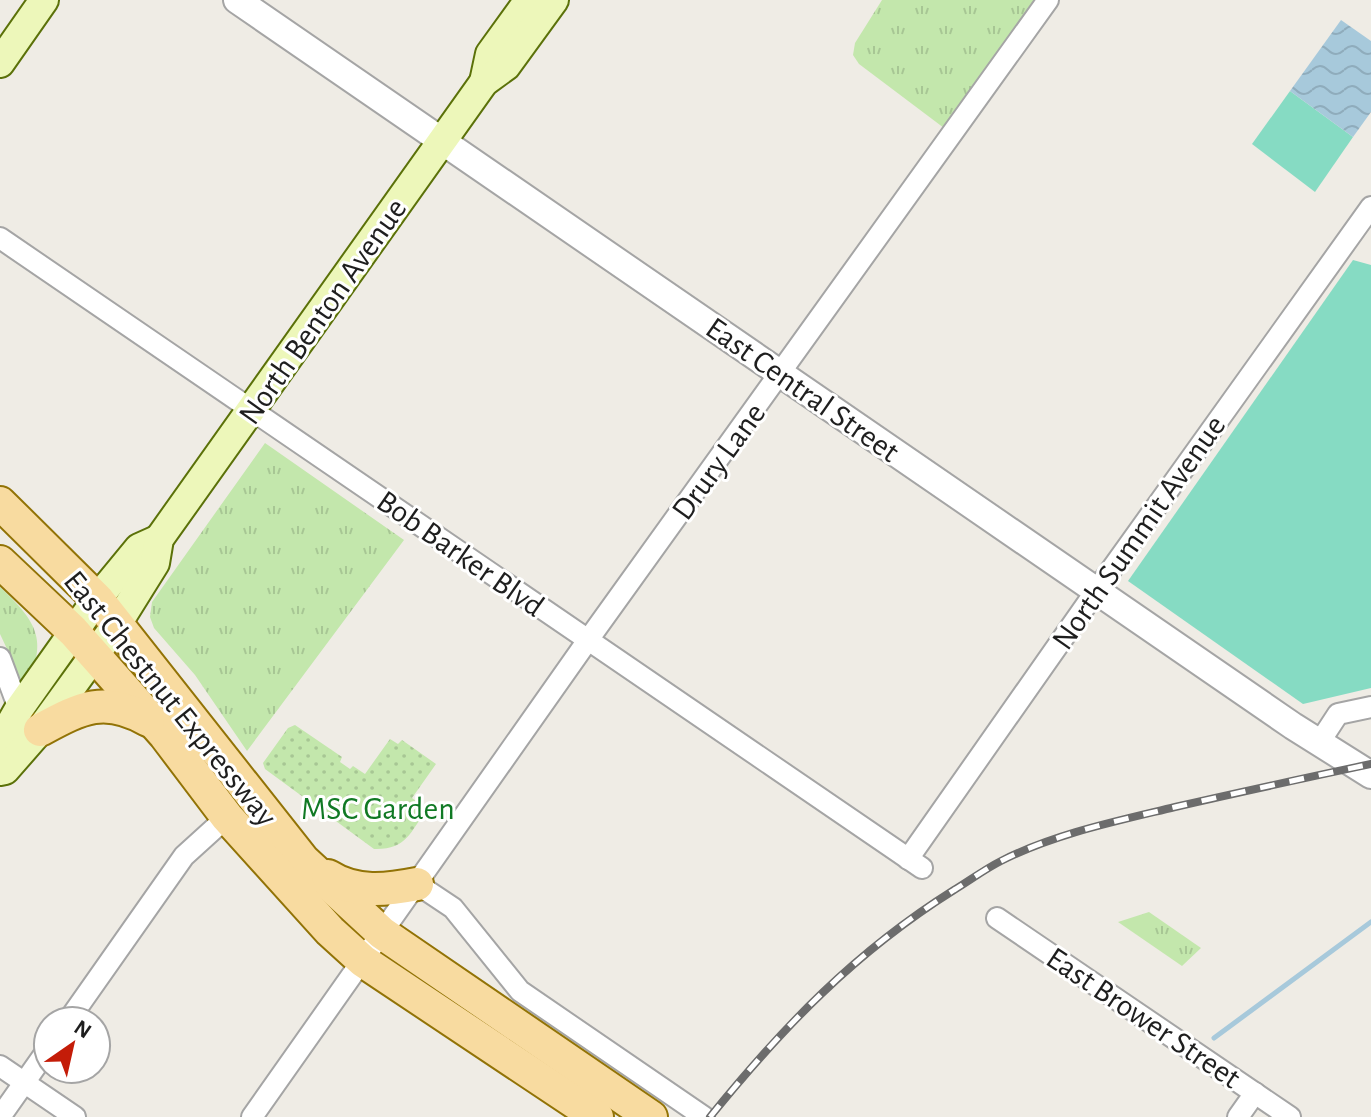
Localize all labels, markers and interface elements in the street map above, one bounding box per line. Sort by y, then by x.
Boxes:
street label: North Benton Avenue [233,193,413,430]
street label: East Central Street [700,311,905,468]
street label: Drury Lane [666,397,772,526]
street label: North Summit Avenue [1046,410,1232,655]
street label: Bob Barker Blvd [371,485,550,623]
street label: East Chestnut Expressway [58,565,283,833]
park label: MSC Garden [301,793,455,825]
street label: East Brower Street [1041,941,1246,1094]
north arrow [32,1005,112,1085]
text: N [70,1016,95,1043]

